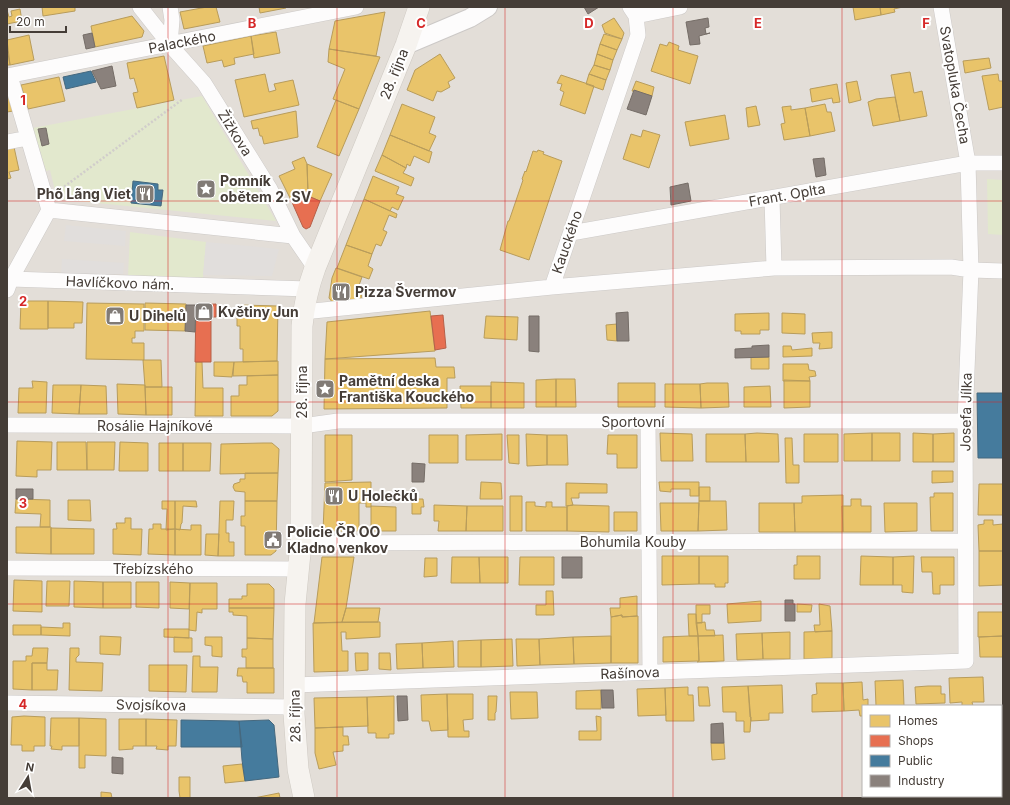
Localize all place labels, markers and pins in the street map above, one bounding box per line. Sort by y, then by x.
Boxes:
place label: Pomník obětem 2. SV [220,172,312,205]
place icon: Pomník obětem 2. SV [195,178,217,200]
restaurant icon: Phõ Lãng Viet [134,183,156,205]
place label: Phõ Lãng Viet [37,185,131,202]
restaurant icon: Pizza Švermov [330,281,352,303]
place label: Pizza Švermov [355,283,457,300]
shop icon: Květiny Jun [193,301,215,323]
place label: Květiny Jun [218,303,299,320]
shop icon: U Dihelů [104,305,126,327]
place label: U Dihelů [129,307,186,324]
place label: Pamětní deska Františka Kouckého [339,372,475,405]
place icon: Pamětní deska Františka Kouckého [314,378,336,400]
restaurant icon: U Holečků [323,485,345,507]
place label: U Holečků [348,487,418,504]
place label: Policie ČR OO Kladno venkov [287,523,389,556]
public building icon: Policie ČR OO Kladno venkov [262,529,284,551]

